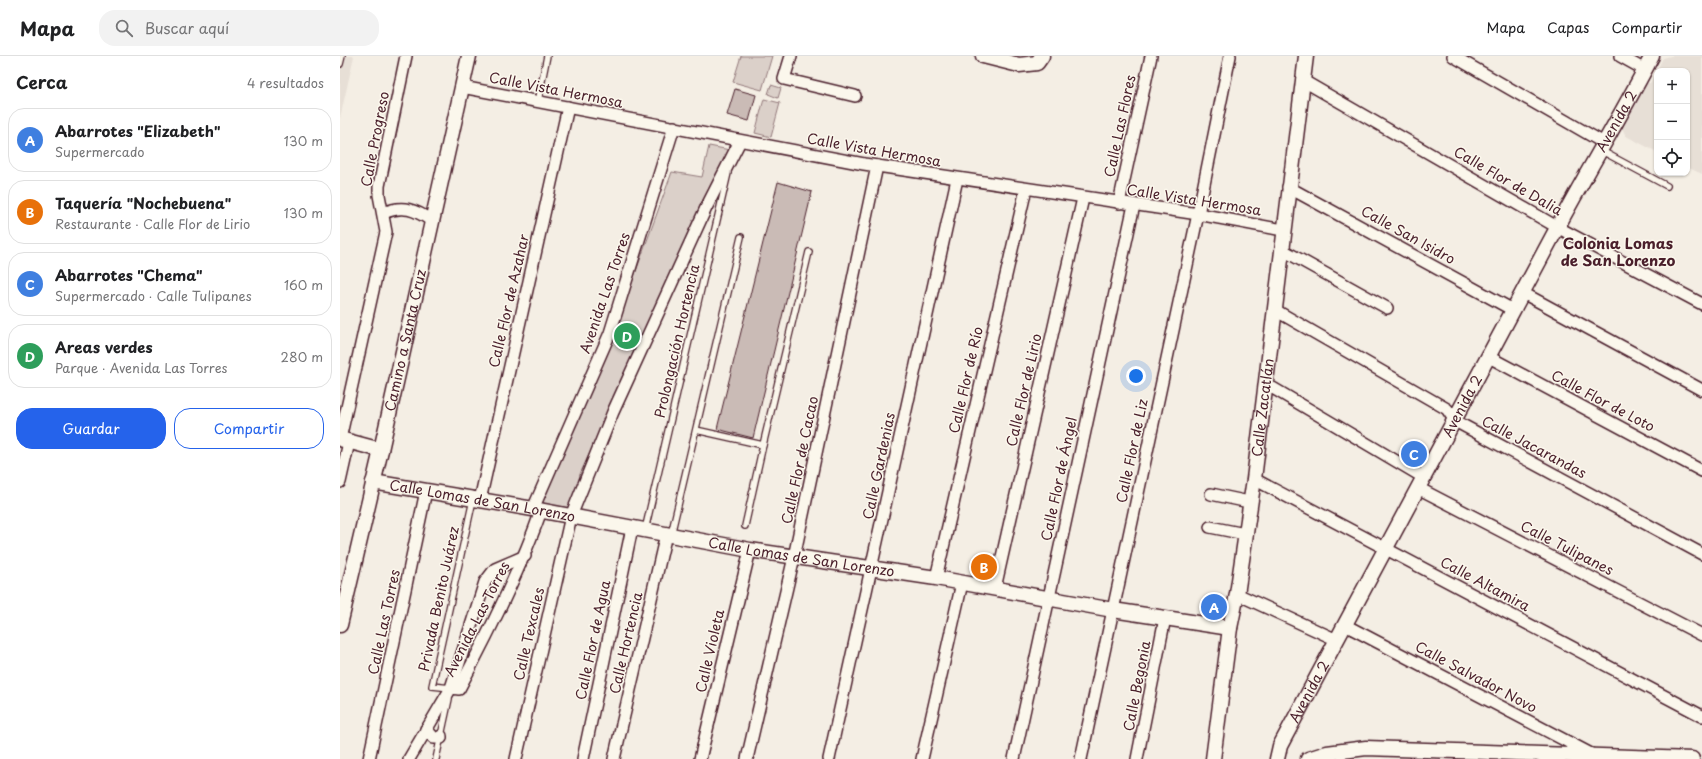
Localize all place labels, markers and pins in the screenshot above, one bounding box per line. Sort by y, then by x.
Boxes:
pin: D [614,321,640,351]
pin: C [1401,439,1427,469]
pin: B [971,552,997,582]
pin: A [1201,592,1227,622]

